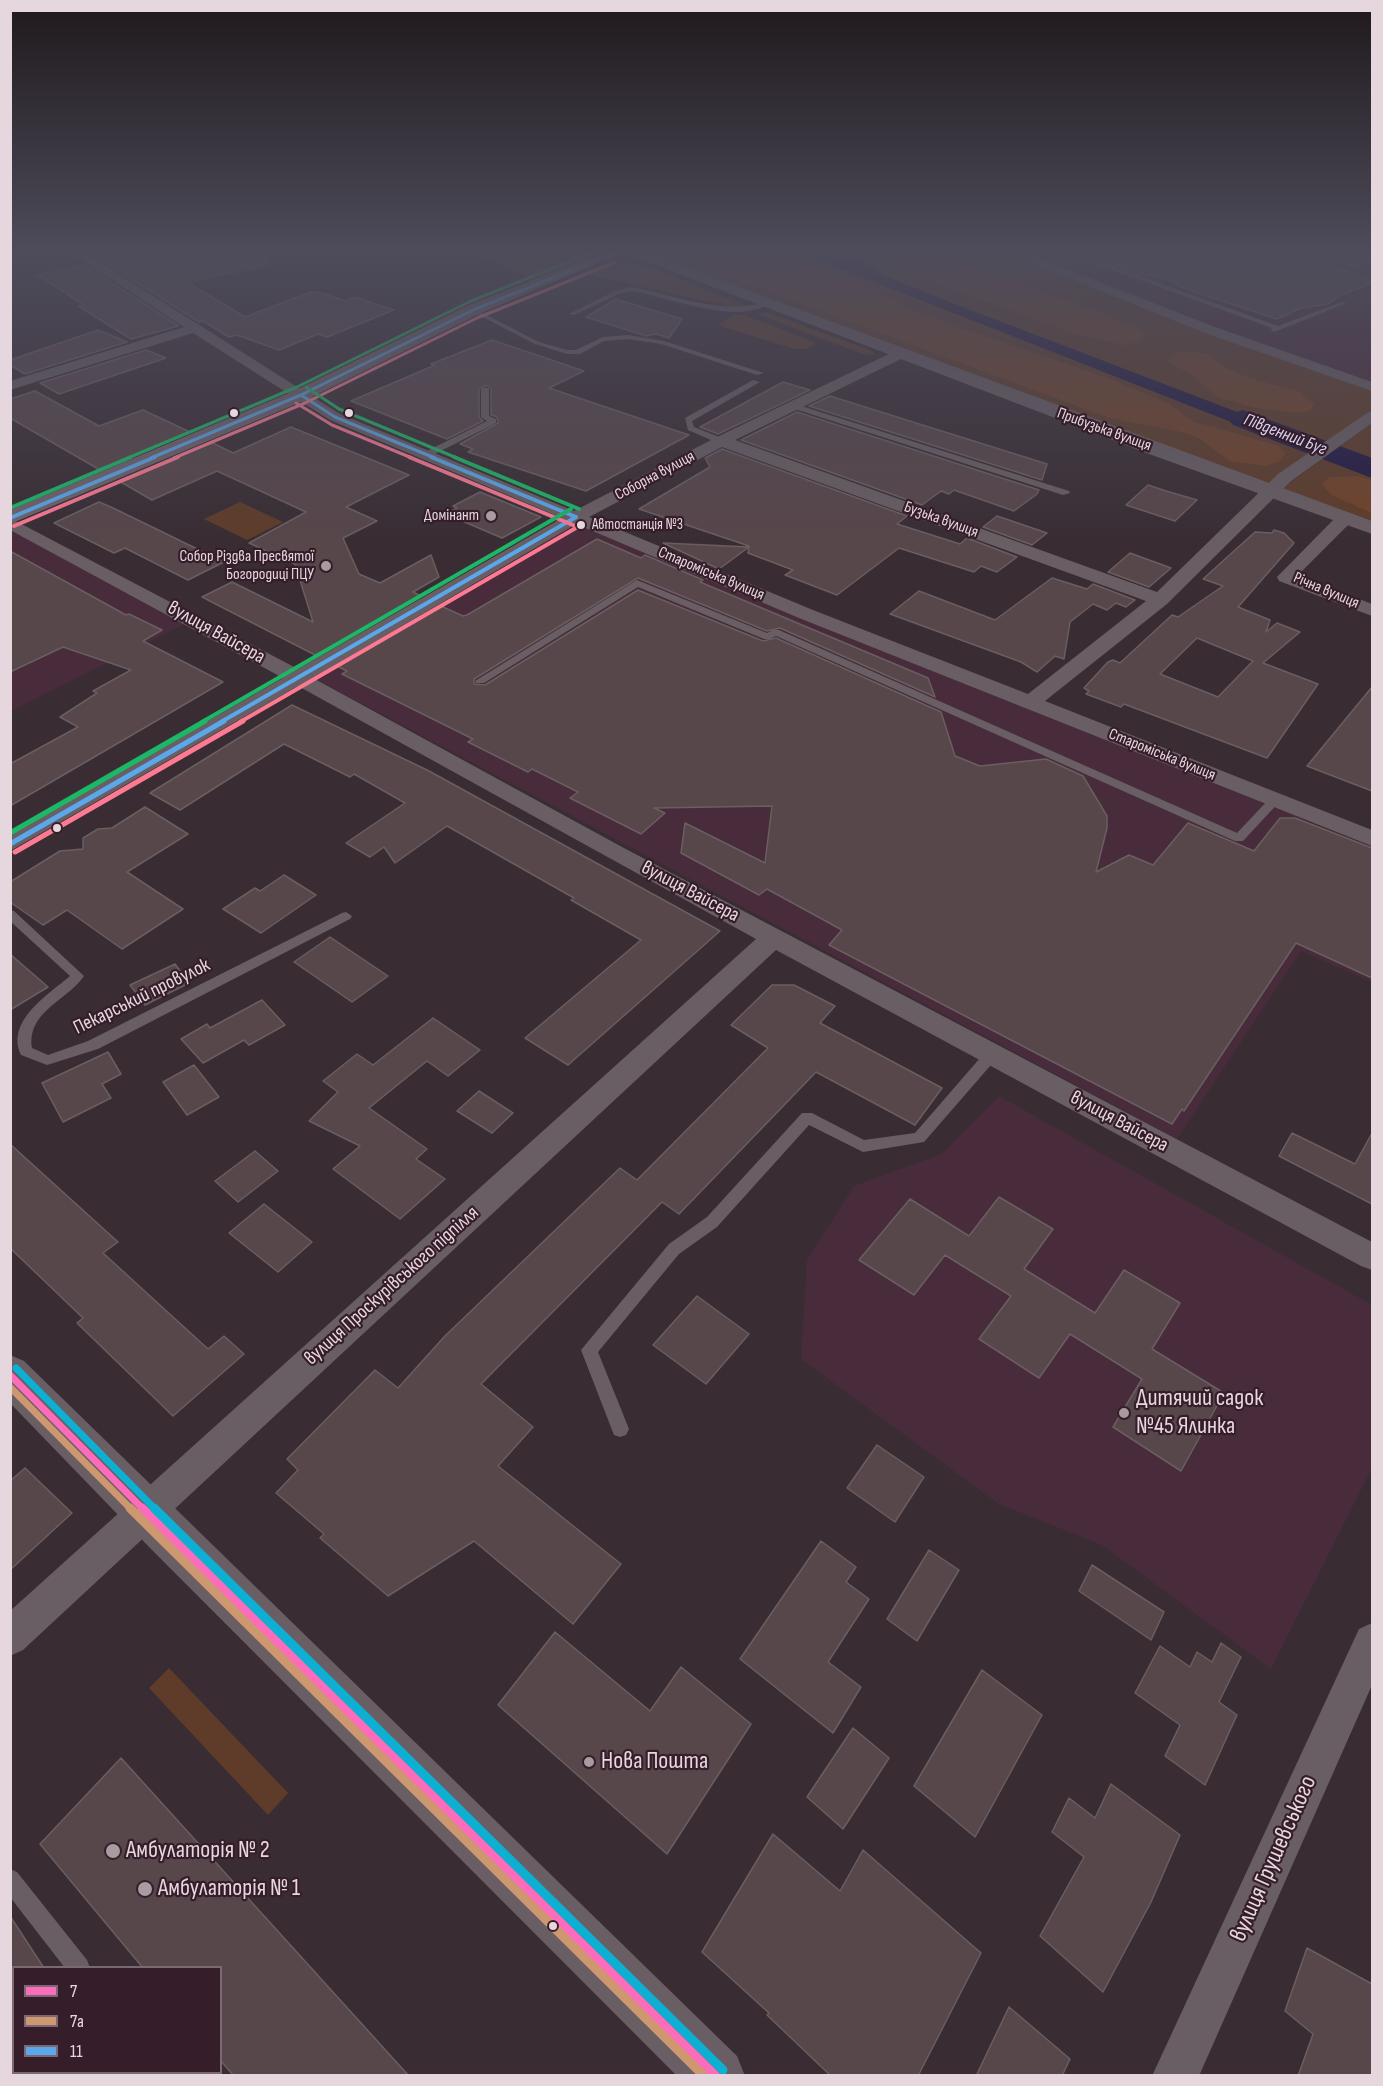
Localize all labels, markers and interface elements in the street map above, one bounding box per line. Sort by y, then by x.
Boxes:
street label: Прибузька вулиця [1054,404,1154,456]
unlabelled marker [228,407,240,419]
unlabelled marker [343,407,355,419]
water label: Південний Буг [1241,409,1329,461]
street label: Соборна вулиця [612,447,698,505]
street label: Бузька вулиця [901,498,981,542]
place label: Домінант [424,506,479,526]
marker: Домінант [484,509,498,523]
place label: Автостанція №3 [592,516,683,534]
marker: Автостанція №3 [575,519,587,531]
street label: Староміська вулиця [655,543,767,605]
place label: Собор Різдва Пресвятої Богородиці ПЦУ [179,547,314,585]
marker: Собор Різдва Пресвятої Богородиці ПЦУ [319,559,333,573]
street label: Річна вулиця [1290,569,1362,613]
street label: вулиця Вайсера [163,596,269,670]
street label: Староміська вулиця [1106,725,1218,785]
unlabelled marker [51,822,63,834]
street label: вулиця Вайсера [637,856,743,928]
street label: Пекарський провулок [70,954,214,1040]
street label: вулиця Вайсера [1066,1086,1172,1158]
street label: вулиця Проскурівського підпілля [300,1201,484,1371]
place label: Дитячий садок №45 Ялинка [1136,1385,1263,1441]
marker: Дитячий садок №45 Ялинка [1117,1406,1131,1420]
place label: Нова Пошта [601,1748,708,1776]
marker: Нова Пошта [582,1755,596,1769]
street label: вулиця Грушевського [1225,1772,1323,1946]
place label: Амбулаторія № 2 [126,1837,270,1865]
marker: Амбулаторія № 2 [104,1842,122,1860]
place label: Амбулаторія № 1 [158,1875,300,1903]
marker: Амбулаторія № 1 [136,1880,154,1898]
unlabelled marker [547,1920,559,1932]
legend [12,1966,222,2074]
text: 7 [70,1981,77,2002]
text: 7а [70,2011,84,2032]
text: 11 [70,2041,83,2062]

